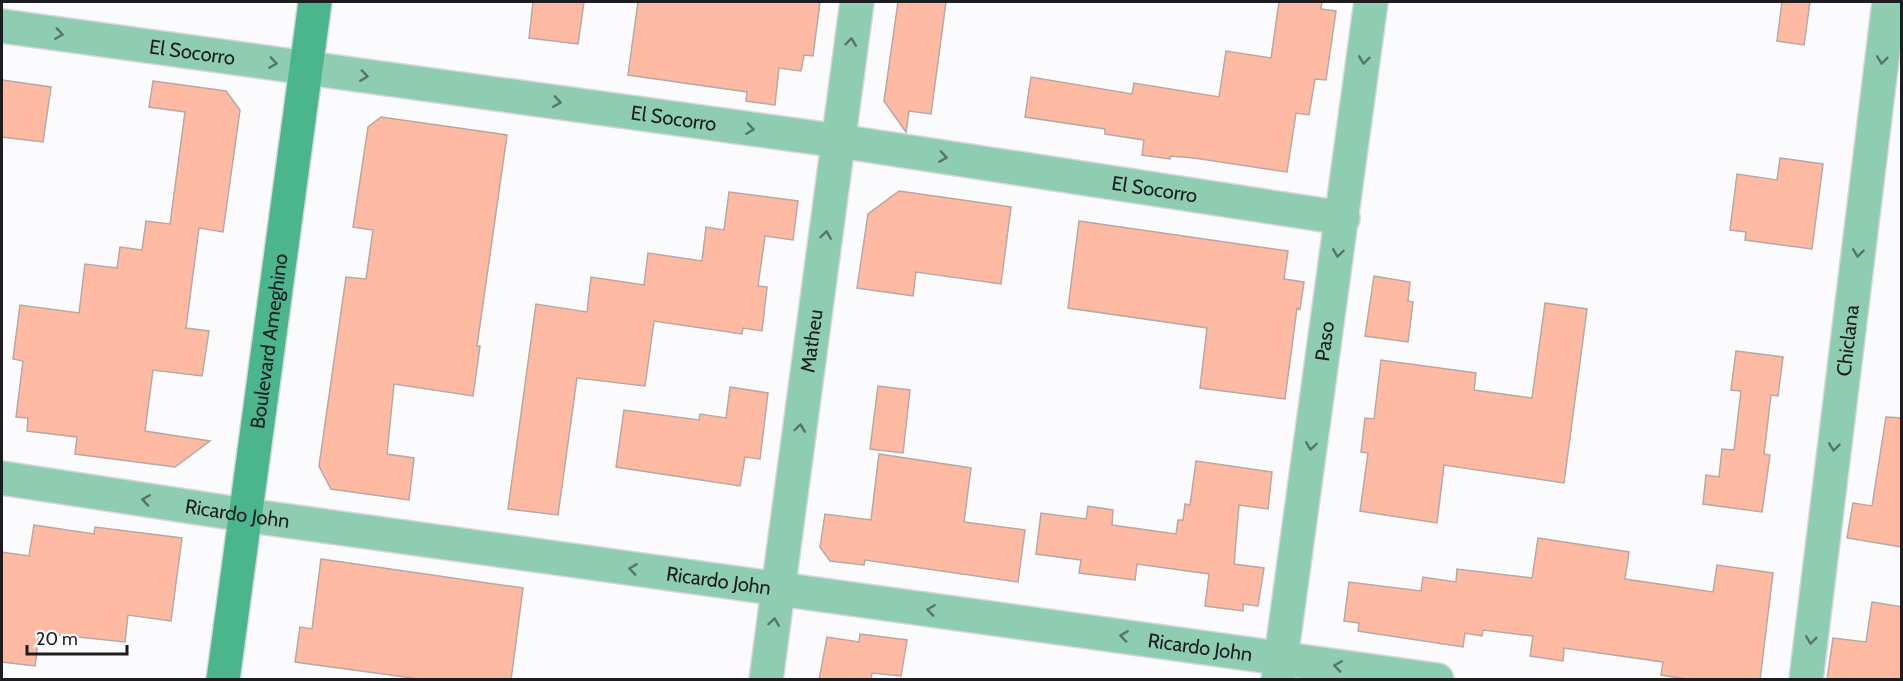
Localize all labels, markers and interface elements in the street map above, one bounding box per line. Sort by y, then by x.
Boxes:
one-way arrow [55,27,64,39]
street label: El Socorro [148,34,237,70]
one-way arrow [845,37,857,46]
one-way arrow [1358,55,1370,64]
one-way arrow [1876,55,1888,64]
one-way arrow [269,57,278,69]
one-way arrow [360,69,369,81]
one-way arrow [553,96,562,108]
street label: El Socorro [629,101,718,136]
one-way arrow [746,123,755,135]
one-way arrow [939,151,948,163]
street label: El Socorro [1110,171,1199,208]
one-way arrow [819,230,832,240]
one-way arrow [1333,248,1345,258]
one-way arrow [1852,249,1865,258]
street label: Boulevard Ameghino [245,252,293,430]
street label: Chiclana [1831,303,1864,378]
street label: Matheu [795,308,828,374]
street label: Paso [1310,320,1339,363]
one-way arrow [793,424,806,433]
one-way arrow [1306,441,1318,451]
one-way arrow [1829,442,1841,451]
one-way arrow [141,494,151,507]
street label: Ricardo John [183,494,291,533]
street label: Ricardo John [665,561,773,600]
one-way arrow [629,563,638,575]
one-way arrow [926,604,935,616]
one-way arrow [767,617,780,626]
scale bar [27,618,128,656]
text: 20 m [36,628,78,650]
street label: Ricardo John [1146,628,1254,666]
one-way arrow [1119,631,1128,643]
one-way arrow [1805,636,1817,645]
one-way arrow [1333,660,1342,672]

